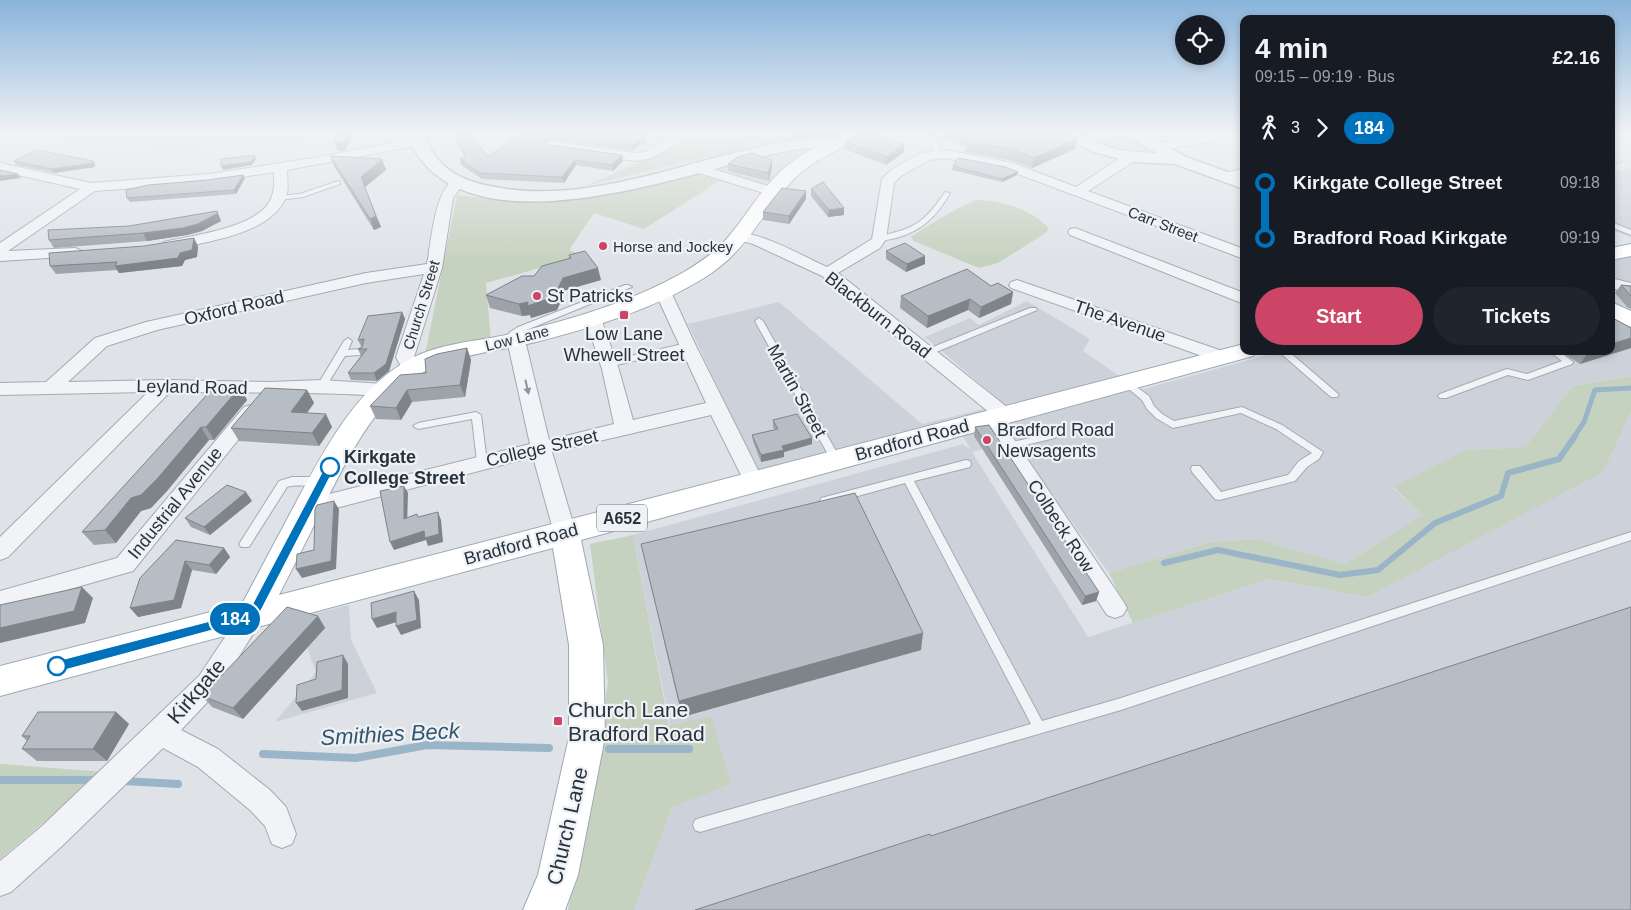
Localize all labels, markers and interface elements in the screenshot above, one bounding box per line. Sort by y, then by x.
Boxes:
map controls [1175,15,1225,65]
button: locate [1175,15,1225,65]
text: 4 min [1255,33,1328,64]
text: £2.16 [1552,47,1600,68]
text: 09:15 – 09:19 · Bus [1255,68,1395,85]
icon: walk [1255,114,1283,142]
icon: forward [1308,114,1336,142]
text: 184 [1354,118,1384,138]
text: 3 [1291,119,1300,136]
text: Kirkgate College Street [1293,172,1502,193]
text: 09:18 [1560,174,1600,191]
street label: Carr Street [1126,203,1201,245]
text: Bradford Road Kirkgate [1293,227,1507,248]
text: 09:19 [1560,229,1600,246]
place label: Horse and Jockey [613,238,734,255]
marker: Horse and Jockey [597,240,609,252]
street label: Church Street [399,257,443,352]
street label: Blackburn Road [821,268,935,362]
place label: St Patricks [547,286,633,306]
street label: Oxford Road [182,287,286,329]
button: Start [1255,287,1423,345]
button: Tickets [1433,287,1600,345]
marker: St Patricks [531,290,543,302]
street label: The Avenue [1071,296,1169,346]
marker: Low Lane Whewell Street [618,309,630,321]
street label: Low Lane [483,322,551,354]
place label: Low Lane Whewell Street [563,324,685,365]
street label: Martin Street [763,341,831,441]
street label: Leyland Road [136,376,248,398]
one-way arrow [523,379,531,395]
street label: Bradford Road [853,415,971,465]
place label: Bradford Road Newsagents [997,420,1114,461]
street label: College Street [484,425,600,471]
marker: Bradford Road Newsagents [981,434,993,446]
street label: Industrial Avenue [124,443,226,563]
place label: Kirkgate College Street [344,447,465,488]
marker: Kirkgate College Street [320,457,340,477]
street label: Colbeck Row [1024,476,1099,577]
road number: A652 [597,504,647,532]
street label: Bradford Road [462,519,580,569]
line badge: 184 [206,603,264,635]
text: 184 [220,609,250,629]
street label: Kirkgate [162,654,230,728]
unlabelled marker [47,656,67,676]
place label: Church Lane Bradford Road [568,698,705,745]
marker: Church Lane Bradford Road [552,715,564,727]
water label: Smithies Beck [320,718,461,750]
street label: Church Lane [542,765,592,887]

